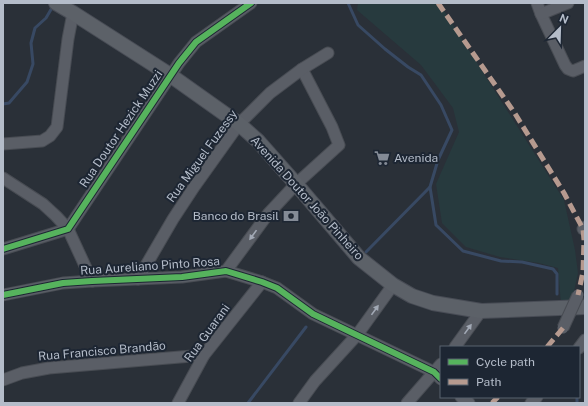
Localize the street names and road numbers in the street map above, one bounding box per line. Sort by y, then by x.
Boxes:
street label: Rua Doutor Hezick Muzzi [77,68,165,190]
street label: Rua Miguel Fuzessy [164,107,241,205]
street label: Avenida Doutor João Pinheiro [248,133,366,263]
street label: Rua Aureliano Pinto Rosa [80,254,220,278]
street label: Rua Guarani [181,301,233,365]
street label: Rua Francisco Brandão [38,338,167,364]

